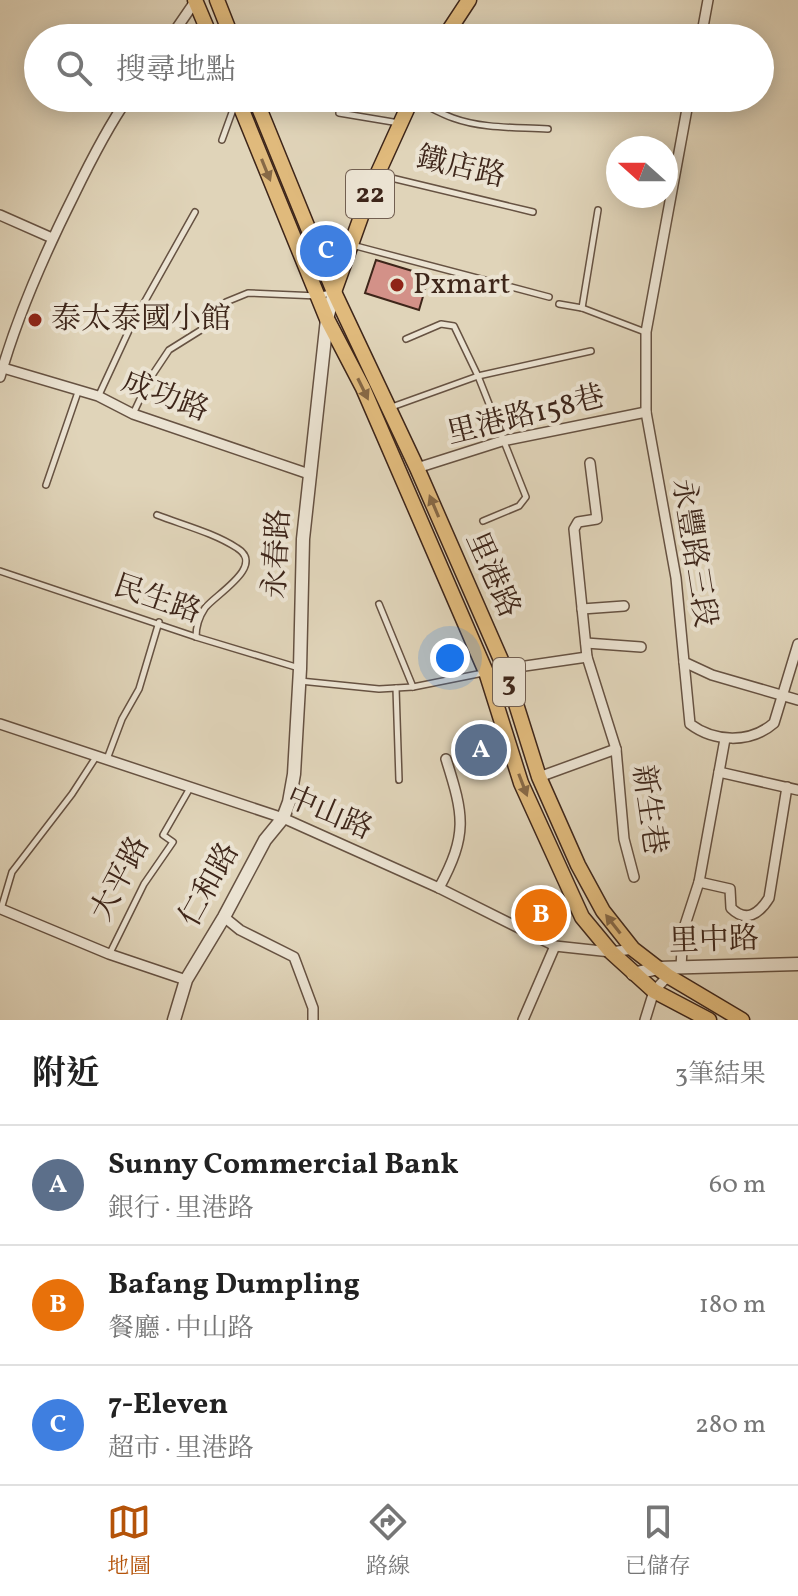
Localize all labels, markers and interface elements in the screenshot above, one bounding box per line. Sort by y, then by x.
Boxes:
search box [24,24,774,112]
icon: search [52,46,96,90]
text: 搜尋地點 [116,50,236,92]
north arrow [606,136,678,208]
street label: 鐵店路 [412,137,510,199]
one-way arrow [260,158,273,182]
road number: 22 [346,170,394,218]
pin: C [300,221,352,281]
place label: Pxmart [413,264,511,306]
marker: Pxmart [388,276,406,294]
place label: 泰太泰國小館 [51,299,231,341]
marker: 泰太泰國小館 [26,311,44,329]
street label: 成功路 [115,361,215,433]
street label: 里港路158巷 [443,376,609,456]
one-way arrow [356,377,370,400]
street label: 永豐路三段 [661,476,725,630]
one-way arrow [427,495,440,518]
street label: 永春路 [255,508,301,600]
street label: 里港路 [455,525,529,625]
street label: 民生路 [108,565,206,635]
your location [430,638,470,678]
road number: 3 [493,658,525,706]
pin: A [455,720,507,780]
street label: 新生巷 [621,763,675,857]
one-way arrow [517,773,530,797]
street label: 中山路 [279,777,379,851]
street label: 大平路 [81,829,161,929]
street label: 仁和路 [170,835,250,935]
pin: B [515,885,567,945]
one-way arrow [606,914,622,934]
street label: 里中路 [668,918,760,964]
text: 附近 [32,1052,100,1099]
text: 3筆結果 [675,1057,766,1093]
text: Sunny Commercial Bank [108,1144,459,1186]
text: A [49,1167,67,1203]
text: 60 m [709,1167,766,1203]
text: 銀行 · 里港路 [108,1191,254,1227]
text: Bafang Dumpling [108,1264,360,1306]
text: B [49,1287,67,1323]
text: 180 m [699,1287,766,1323]
text: 餐廳 · 中山路 [108,1311,254,1347]
text: 7-Eleven [108,1384,228,1426]
text: C [50,1407,66,1443]
text: 280 m [695,1407,766,1443]
text: 超市 · 里港路 [108,1431,254,1467]
tab: 地圖 [107,1500,151,1583]
tab: 路線 [366,1500,410,1583]
tab: 已儲存 [625,1500,691,1583]

